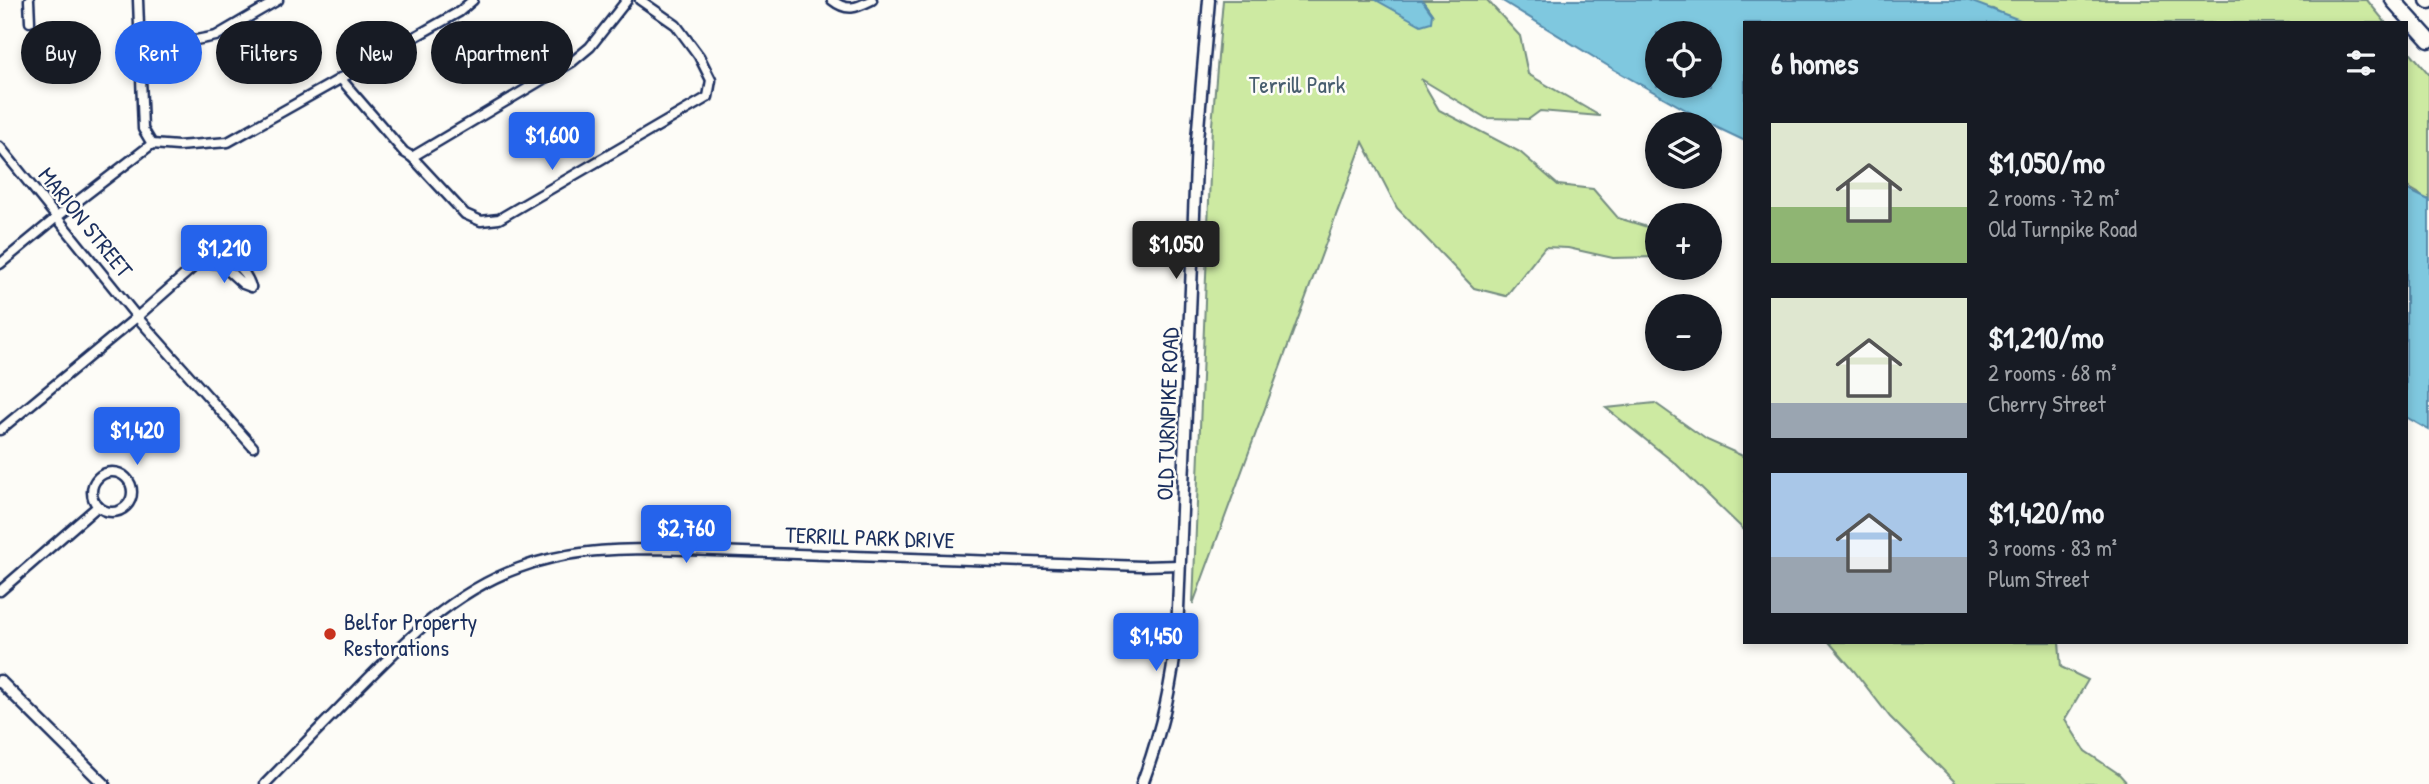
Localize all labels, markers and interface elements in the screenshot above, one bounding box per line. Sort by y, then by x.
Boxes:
chip: Buy [21,21,101,84]
chip: Rent [115,21,202,84]
chip: Filters [216,21,322,84]
chip: New [336,21,417,84]
chip: Apartment [431,21,573,84]
map controls [1645,21,1722,371]
button: locate [1645,21,1722,98]
text: 6 homes [1771,43,1858,83]
icon: filters [2342,44,2380,82]
park label: Terrill Park [1249,69,1346,100]
button: layers [1645,112,1722,189]
pin: $1,600 [495,113,609,172]
text: $1,600 [525,119,579,150]
text: $1,050/mo [1988,142,2105,182]
icon: home [1827,151,1911,235]
street label: MARION STREET [32,160,140,284]
text: 2 rooms · 72 m² [1988,182,2120,213]
button: + [1645,203,1722,280]
text: Old Turnpike Road [1988,213,2137,244]
pin: $1,050 [1119,222,1233,281]
pin: $1,210 [167,226,281,285]
text: $1,050 [1149,228,1204,259]
text: $1,210 [197,232,251,263]
button: − [1645,294,1722,371]
text: $1,210/mo [1988,317,2104,357]
icon: home [1827,326,1911,410]
street label: OLD TURNPIKE ROAD [1148,327,1186,501]
text: 2 rooms · 68 m² [1988,357,2116,388]
text: Cherry Street [1988,388,2106,419]
pin: $1,420 [80,407,194,467]
text: $1,420 [110,414,164,445]
text: $1,420/mo [1988,492,2104,532]
icon: home [1827,501,1911,585]
pin: $2,760 [629,505,743,565]
text: $2,760 [657,512,715,543]
street label: TERRILL PARK DRIVE [785,519,955,555]
text: 3 rooms · 83 m² [1988,532,2117,563]
text: Plum Street [1988,563,2089,594]
place label: Belfor Property Restorations [344,606,478,663]
pin: $1,450 [1099,614,1213,673]
text: $1,450 [1129,620,1183,651]
marker: Belfor Property Restorations [322,626,338,642]

